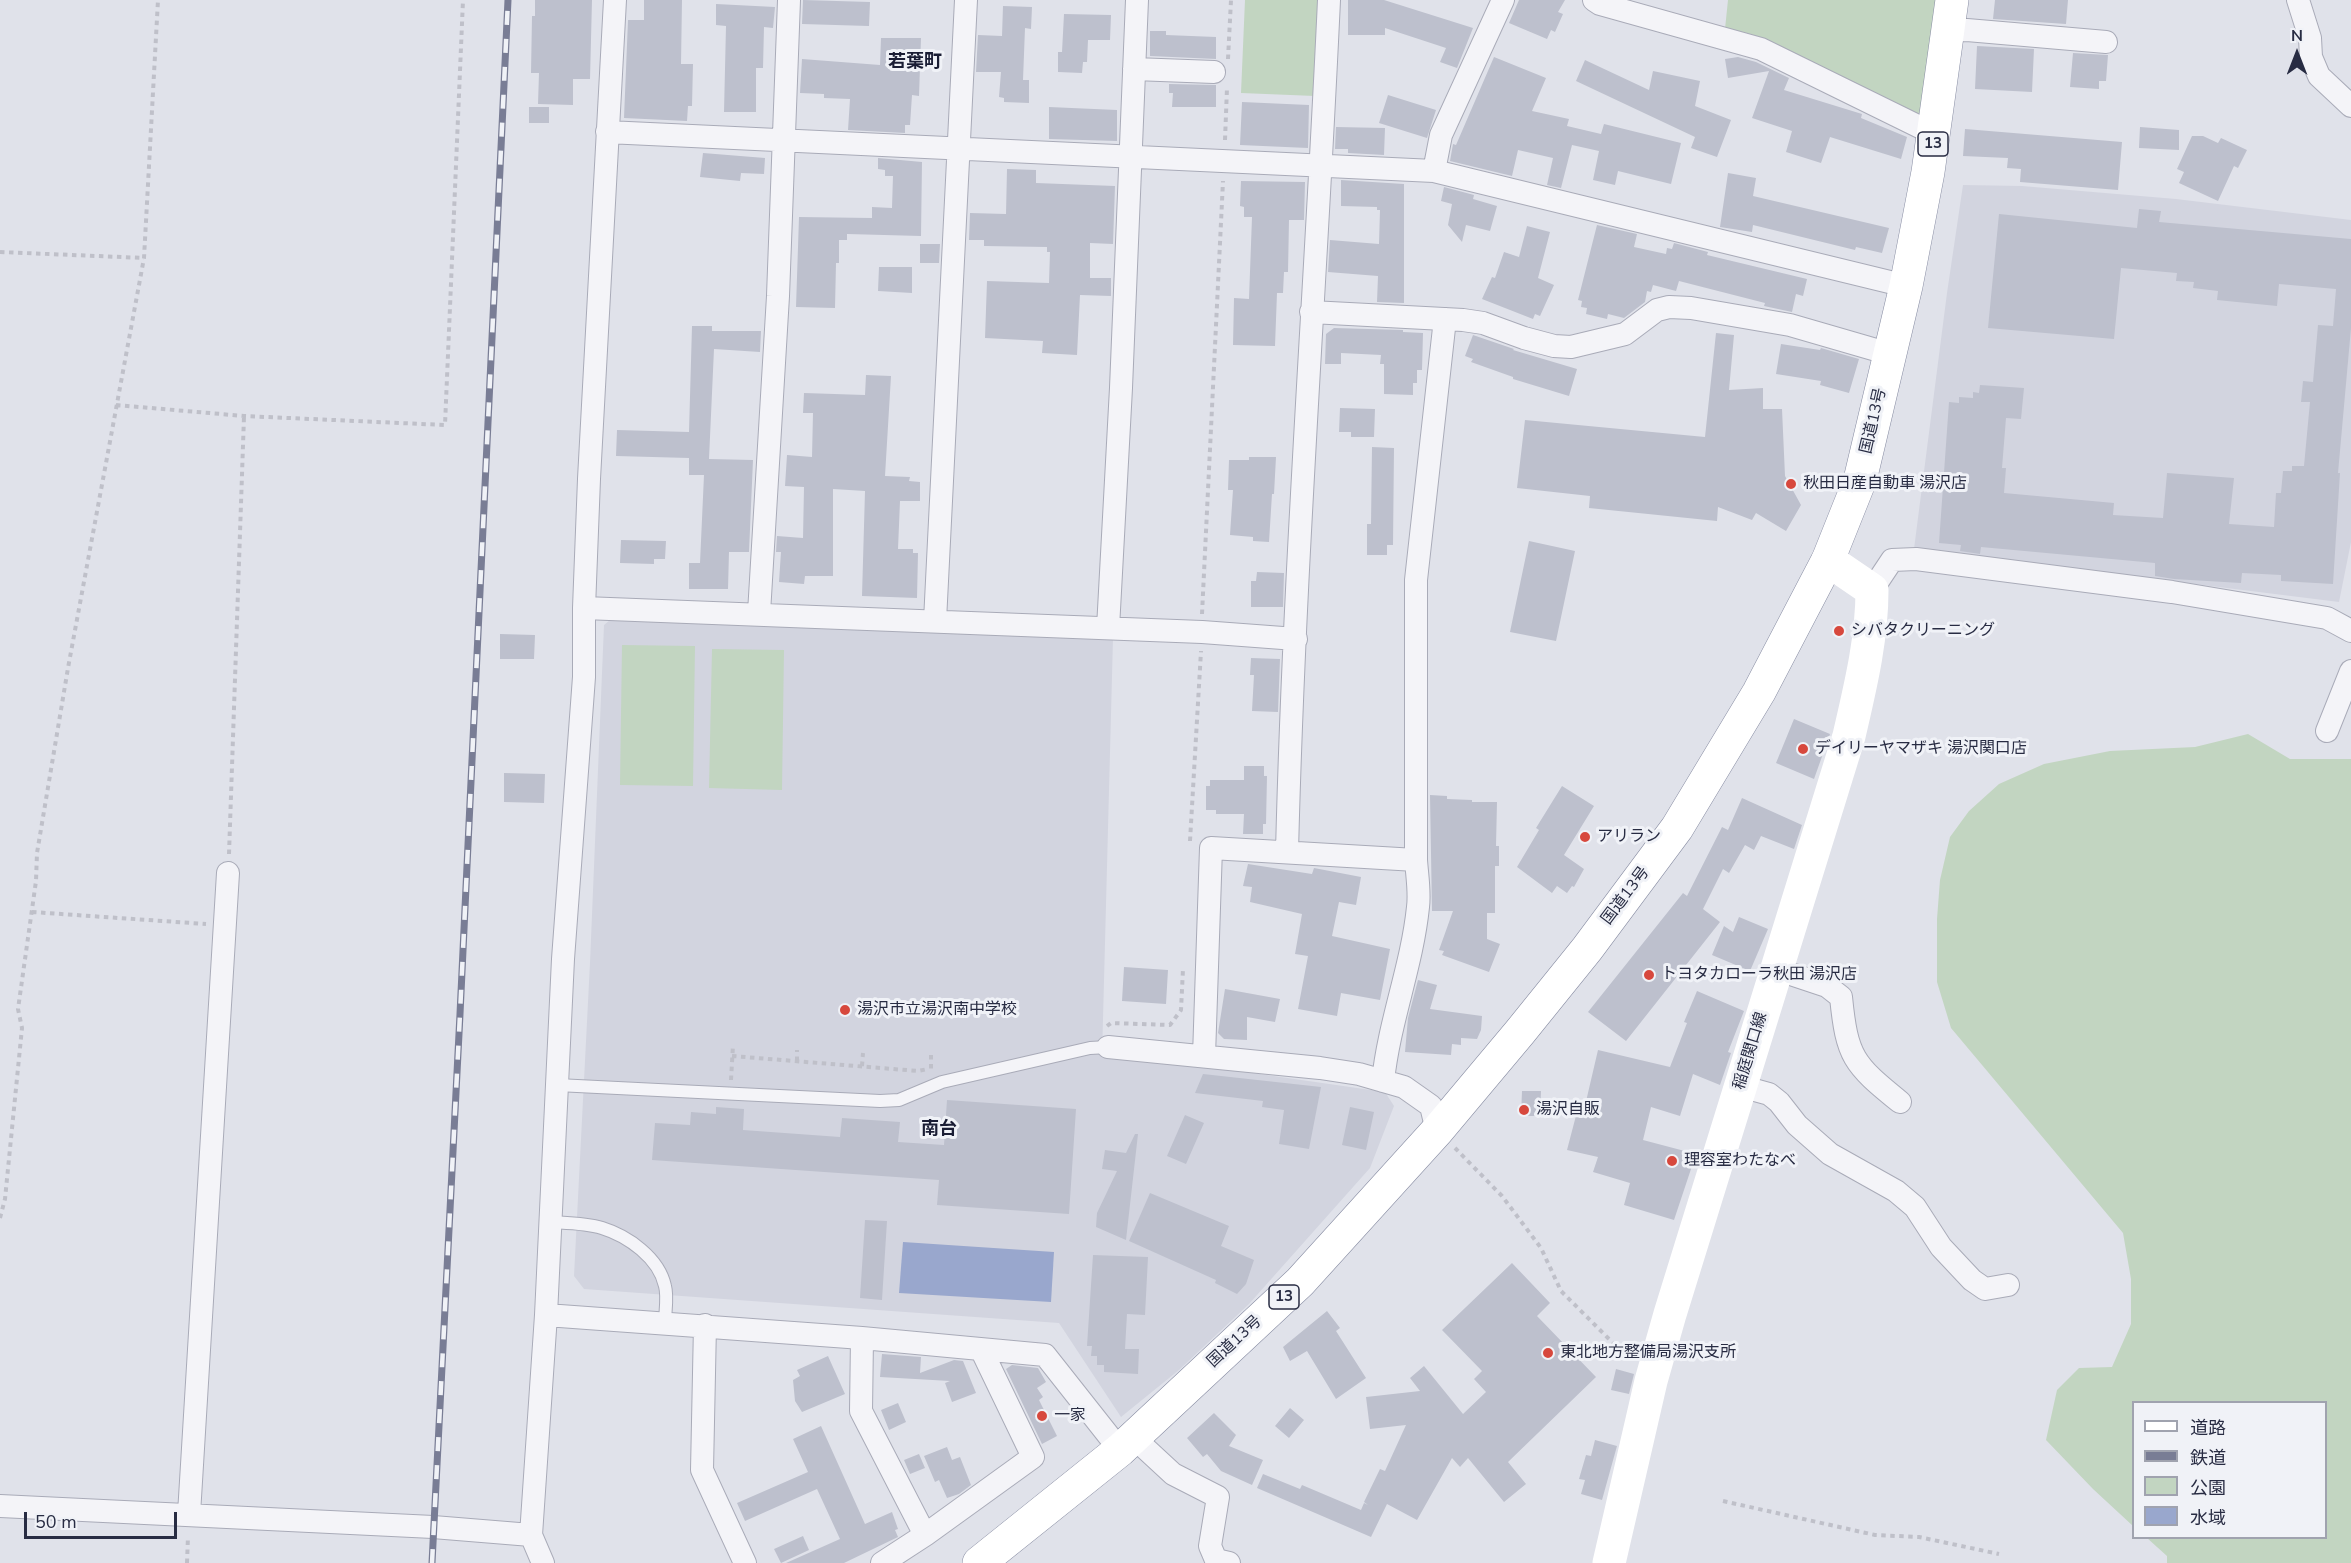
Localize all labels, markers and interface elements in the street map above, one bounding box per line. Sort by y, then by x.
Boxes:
north arrow [2267,24,2327,84]
text: N [2291,25,2303,47]
district label: 若葉町 [888,52,942,74]
road number: 13 [1918,132,1948,156]
street label: 国道13号 [1857,386,1891,456]
place label: 秋田日産自動車 湯沢店 [1803,474,1967,494]
marker: 秋田日産自動車 湯沢店 [1784,477,1798,491]
place label: シバタクリーニング [1851,621,1995,641]
marker: シバタクリーニング [1832,624,1846,638]
place label: デイリーヤマザキ 湯沢関口店 [1815,739,2027,759]
marker: デイリーヤマザキ 湯沢関口店 [1796,742,1810,756]
place label: アリラン [1597,827,1661,847]
marker: アリラン [1578,830,1592,844]
street label: 国道13号 [1598,863,1654,929]
place label: トヨタカローラ秋田 湯沢店 [1661,965,1857,985]
marker: トヨタカローラ秋田 湯沢店 [1642,968,1656,982]
place label: 湯沢市立湯沢南中学校 [857,1000,1017,1020]
marker: 湯沢市立湯沢南中学校 [838,1003,852,1017]
street label: 稲庭関口線 [1730,1010,1772,1092]
place label: 湯沢自販 [1536,1100,1600,1120]
marker: 湯沢自販 [1517,1103,1531,1117]
district label: 南台 [921,1119,957,1141]
place label: 理容室わたなべ [1684,1151,1796,1171]
marker: 理容室わたなべ [1665,1154,1679,1168]
road number: 13 [1269,1285,1299,1309]
street label: 国道13号 [1204,1312,1266,1372]
place label: 東北地方整備局湯沢支所 [1560,1343,1736,1363]
marker: 東北地方整備局湯沢支所 [1541,1346,1555,1360]
legend [2132,1401,2327,1539]
place label: 一家 [1054,1406,1086,1426]
marker: 一家 [1035,1409,1049,1423]
text: 道路 [2190,1416,2226,1440]
text: 鉄道 [2190,1446,2226,1470]
text: 公園 [2190,1476,2226,1500]
scale bar [27,1500,180,1538]
text: 水域 [2190,1506,2226,1530]
text: 50 m [35,1510,77,1534]

